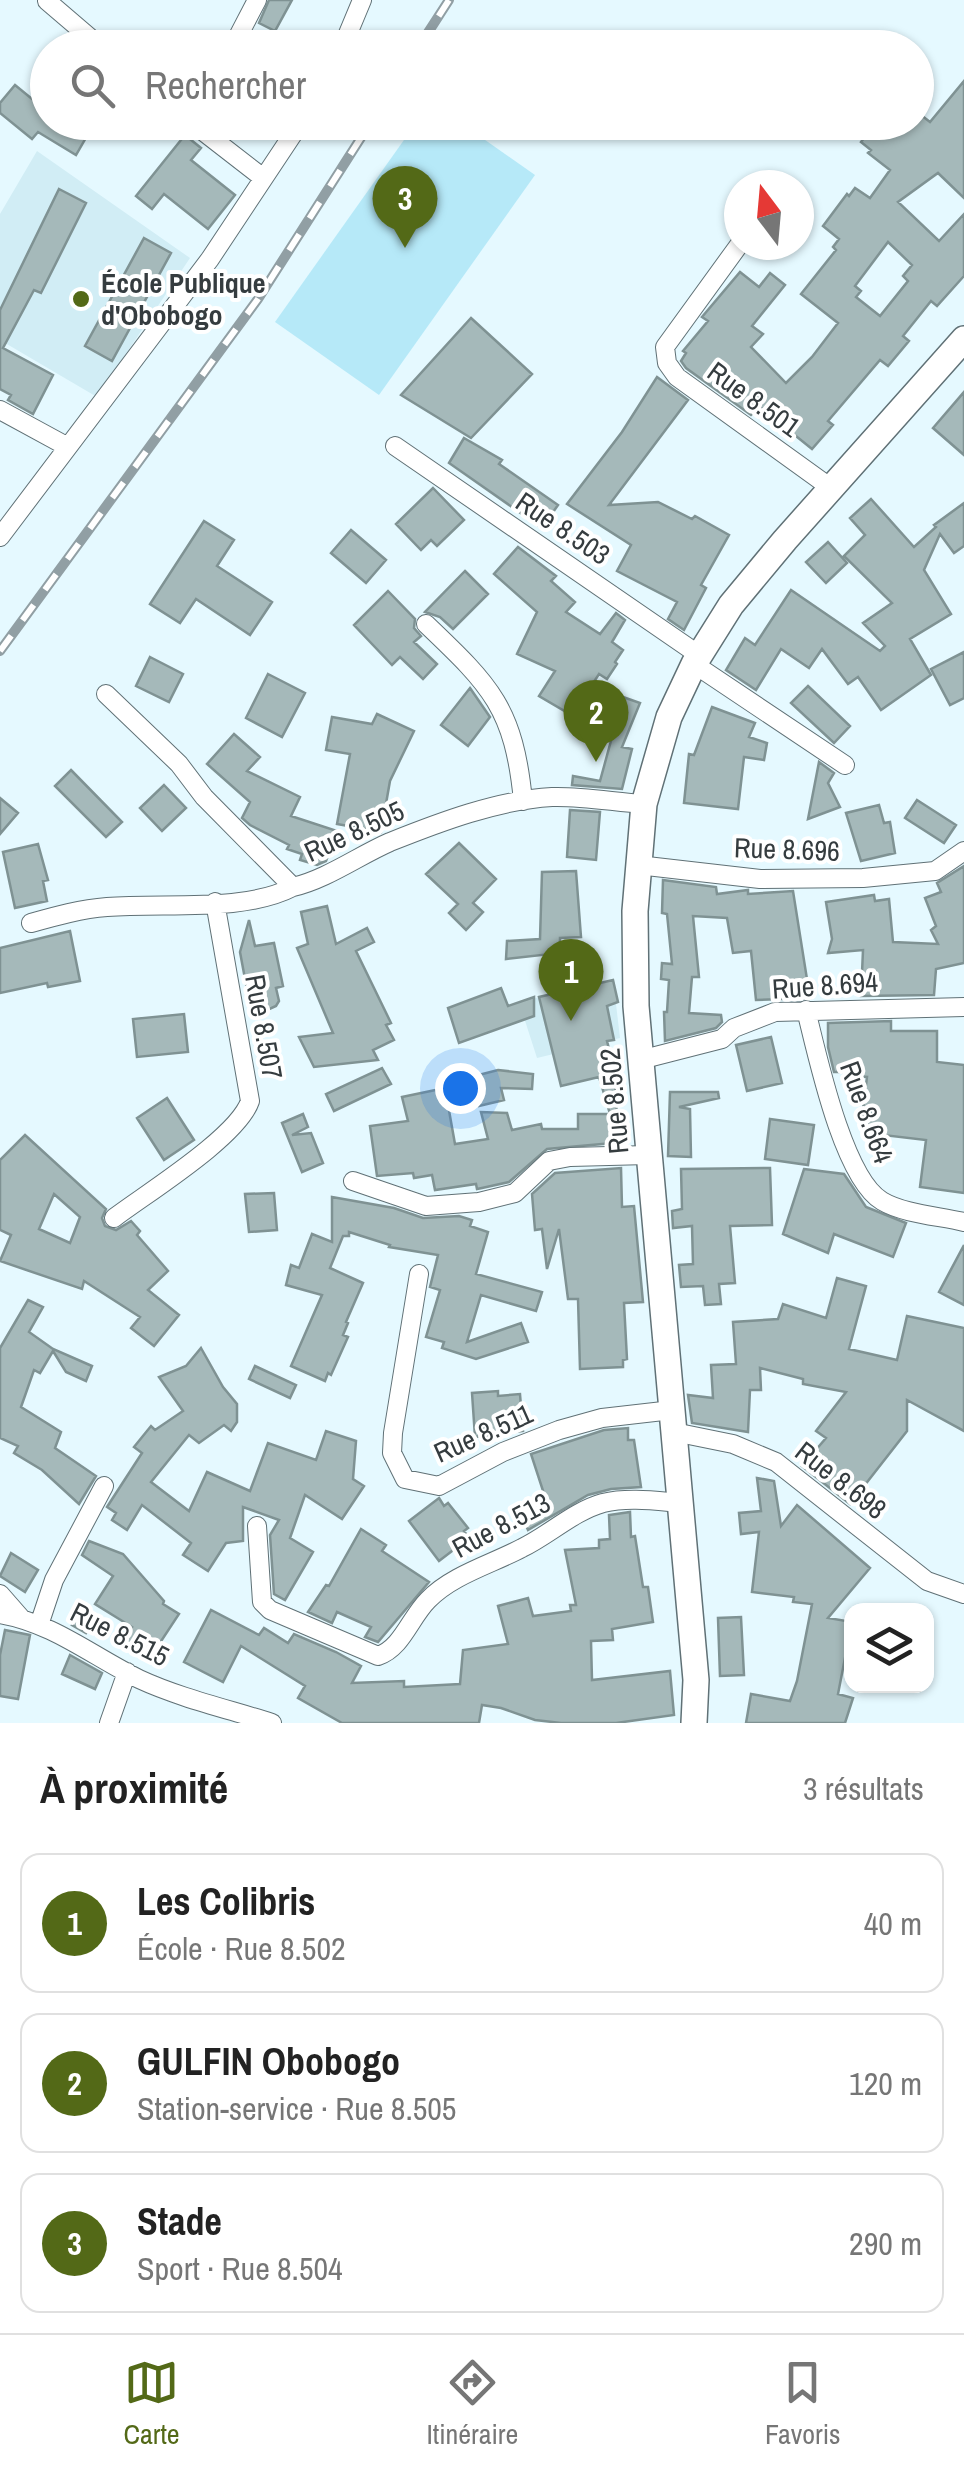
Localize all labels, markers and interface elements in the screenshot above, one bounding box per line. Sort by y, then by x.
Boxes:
search box [30,30,934,140]
icon: search [65,58,120,113]
text: Rechercher [145,60,306,111]
pin: 3 [372,166,438,248]
north arrow [724,170,814,260]
place label: École Publique d'Obobogo [101,264,266,334]
marker: École Publique d'Obobogo [70,288,92,310]
street label: Rue 8.501 [700,352,808,446]
street label: Rue 8.503 [508,483,618,573]
pin: 2 [564,680,628,762]
street label: Rue 8.505 [298,791,410,871]
street label: Rue 8.696 [733,828,841,870]
pin: 1 [538,938,604,1021]
street label: Rue 8.694 [771,962,879,1008]
street label: Rue 8.507 [236,972,292,1082]
street label: Rue 8.502 [590,1047,638,1155]
street label: Rue 8.664 [831,1056,903,1168]
your location [435,1063,486,1114]
street label: Rue 8.511 [428,1394,539,1472]
street label: Rue 8.698 [788,1432,894,1528]
street label: Rue 8.513 [445,1483,557,1567]
street label: Rue 8.515 [64,1593,176,1675]
map controls [844,1603,934,1693]
button: layers [844,1603,934,1693]
text: À proximité [40,1760,228,1816]
text: 3 résultats [803,1767,924,1810]
text: Les Colibris [137,1876,315,1927]
text: 1 [67,1902,82,1945]
text: 40 m [864,1902,922,1945]
text: École · Rue 8.502 [137,1927,346,1970]
text: GULFIN Obobogo [137,2036,400,2087]
text: 2 [67,2062,82,2105]
text: 120 m [849,2062,922,2105]
text: Station-service · Rue 8.505 [137,2087,456,2130]
text: Stade [137,2196,222,2247]
text: 3 [67,2222,82,2265]
text: 290 m [849,2222,922,2265]
text: Sport · Rue 8.504 [137,2247,343,2290]
tab: Carte [123,2355,180,2453]
tab: Itinéraire [426,2355,518,2453]
tab: Favoris [765,2355,841,2453]

